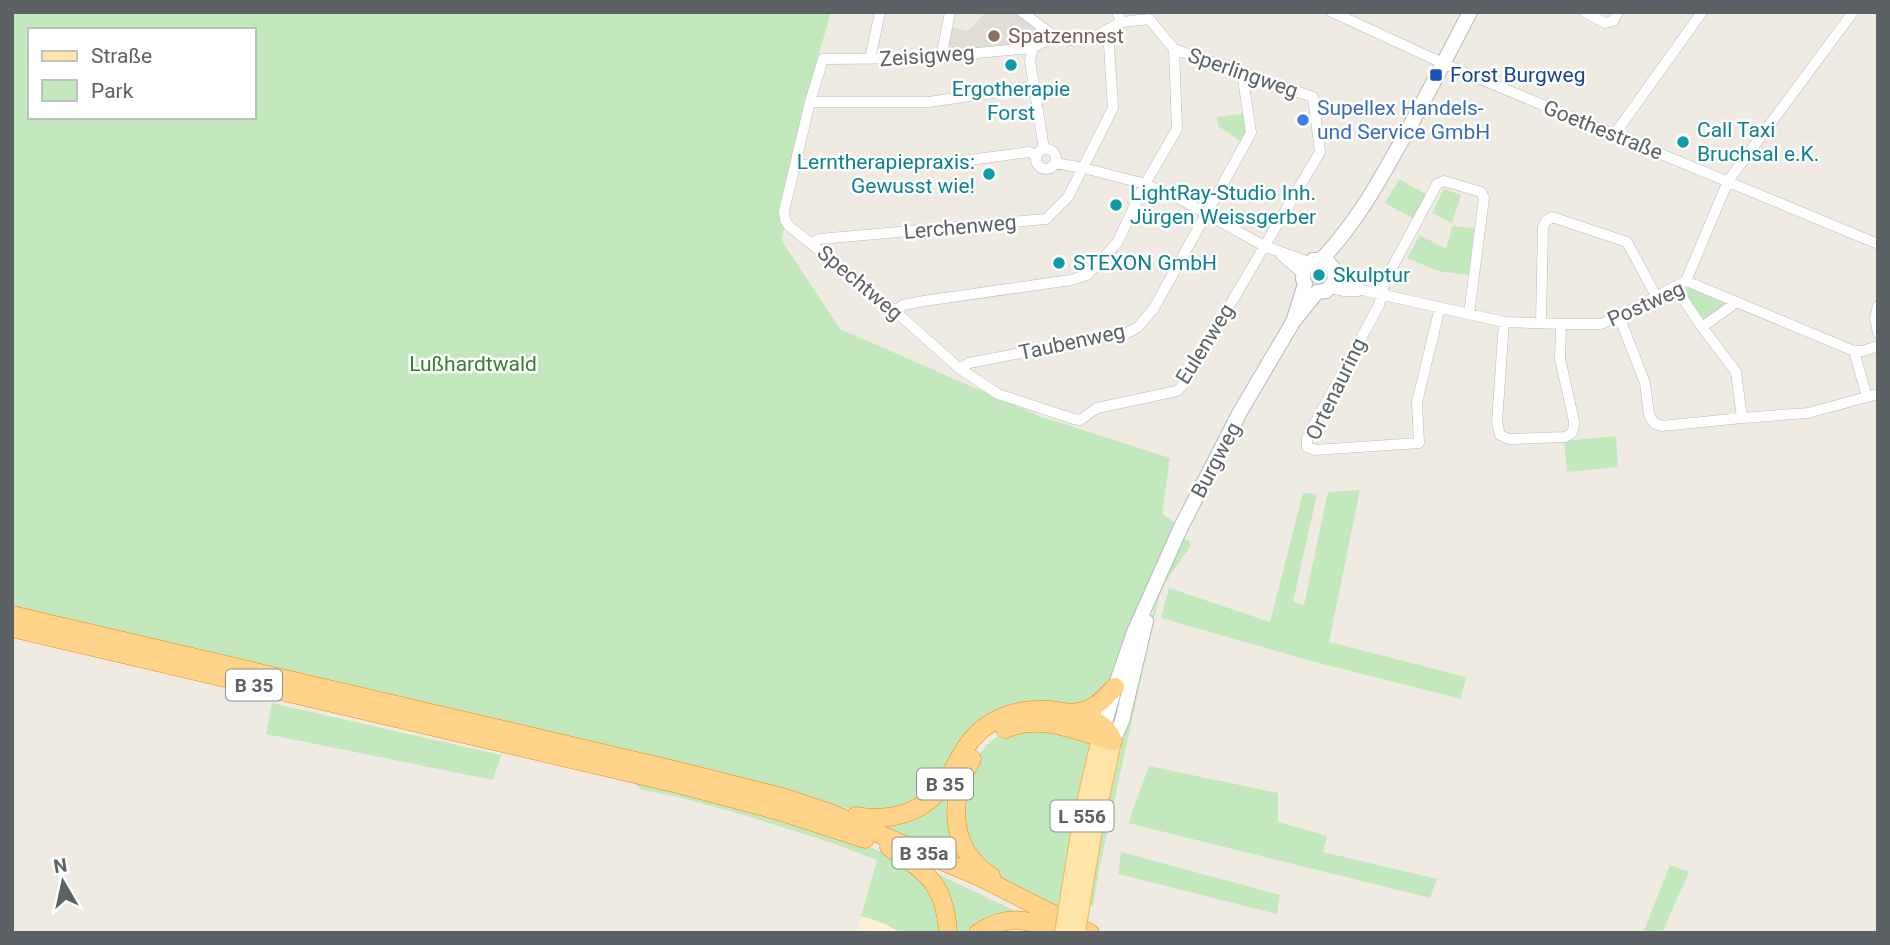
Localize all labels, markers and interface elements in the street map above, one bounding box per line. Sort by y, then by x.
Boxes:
place label: Spatzennest [1008,24,1124,48]
legend [28,28,256,119]
marker: Spatzennest [986,28,1002,44]
street label: Zeisigweg [879,41,975,71]
street label: Sperlingweg [1185,43,1301,103]
text: Straße [91,44,152,68]
marker: Ergotherapie Forst [1003,57,1019,73]
place label: Forst Burgweg [1450,63,1586,87]
marker: Forst Burgweg [1428,67,1444,83]
place label: Ergotherapie Forst [952,77,1070,125]
text: Park [91,79,134,103]
street label: Goethestraße [1540,95,1666,165]
place label: Supellex Handels- und Service GmbH [1317,96,1490,144]
marker: Supellex Handels- und Service GmbH [1295,112,1311,128]
place label: Call Taxi Bruchsal e.K. [1697,118,1819,166]
marker: Call Taxi Bruchsal e.K. [1675,134,1691,150]
place label: Lerntherapiepraxis: Gewusst wie! [797,150,975,198]
marker: Lerntherapiepraxis: Gewusst wie! [981,166,997,182]
place label: LightRay-Studio Inh. Jürgen Weissgerber [1130,181,1316,229]
marker: LightRay-Studio Inh. Jürgen Weissgerber [1108,197,1124,213]
street label: Lerchenweg [902,210,1018,244]
street label: Spechtweg [813,241,907,325]
place label: STEXON GmbH [1073,251,1217,275]
marker: STEXON GmbH [1051,255,1067,271]
place label: Skulptur [1333,263,1410,287]
marker: Skulptur [1311,267,1327,283]
street label: Postweg [1604,276,1688,332]
street label: Eulenweg [1171,300,1239,388]
street label: Taubenweg [1017,319,1127,365]
street label: Ortenauring [1301,334,1371,444]
park label: Lußhardtwald [409,352,537,376]
street label: Burgweg [1186,418,1246,502]
road number: B 35 [226,670,282,700]
road number: B 35 [917,768,973,800]
road number: L 556 [1050,800,1114,832]
road number: B 35a [892,838,956,868]
north arrow [28,847,98,917]
text: N [52,853,69,878]

